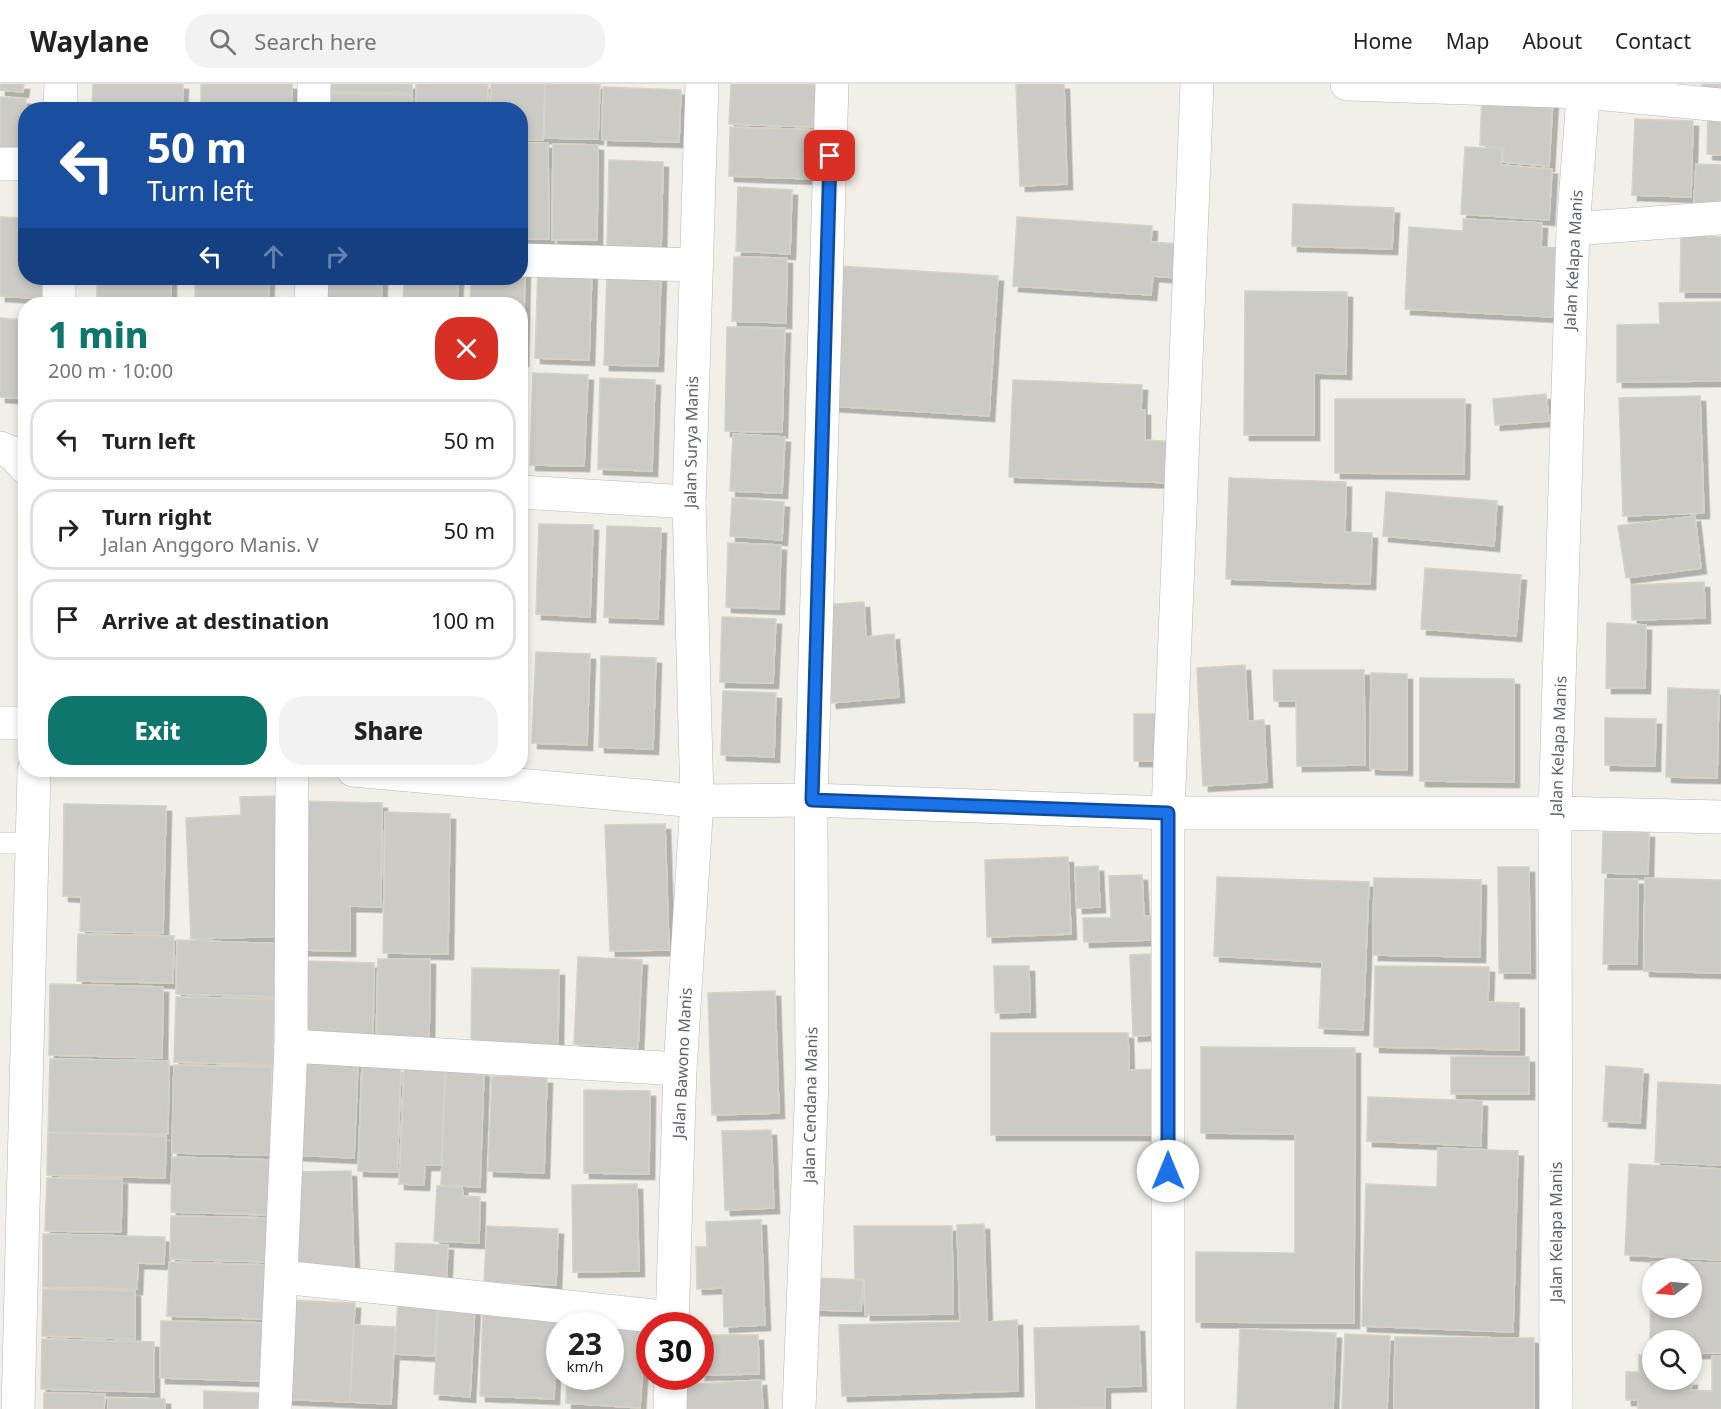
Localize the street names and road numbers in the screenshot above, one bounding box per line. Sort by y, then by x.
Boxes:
street label: Jalan Kelapa Manis [1558,189,1588,333]
street label: Jalan Surya Manis [679,376,703,510]
street label: Jalan Kelapa Manis [1544,675,1571,819]
street label: Jalan Bawono Manis [667,987,697,1141]
street label: Jalan Cendana Manis [798,1027,822,1185]
street label: Jalan Kelapa Manis [1545,1162,1567,1304]

